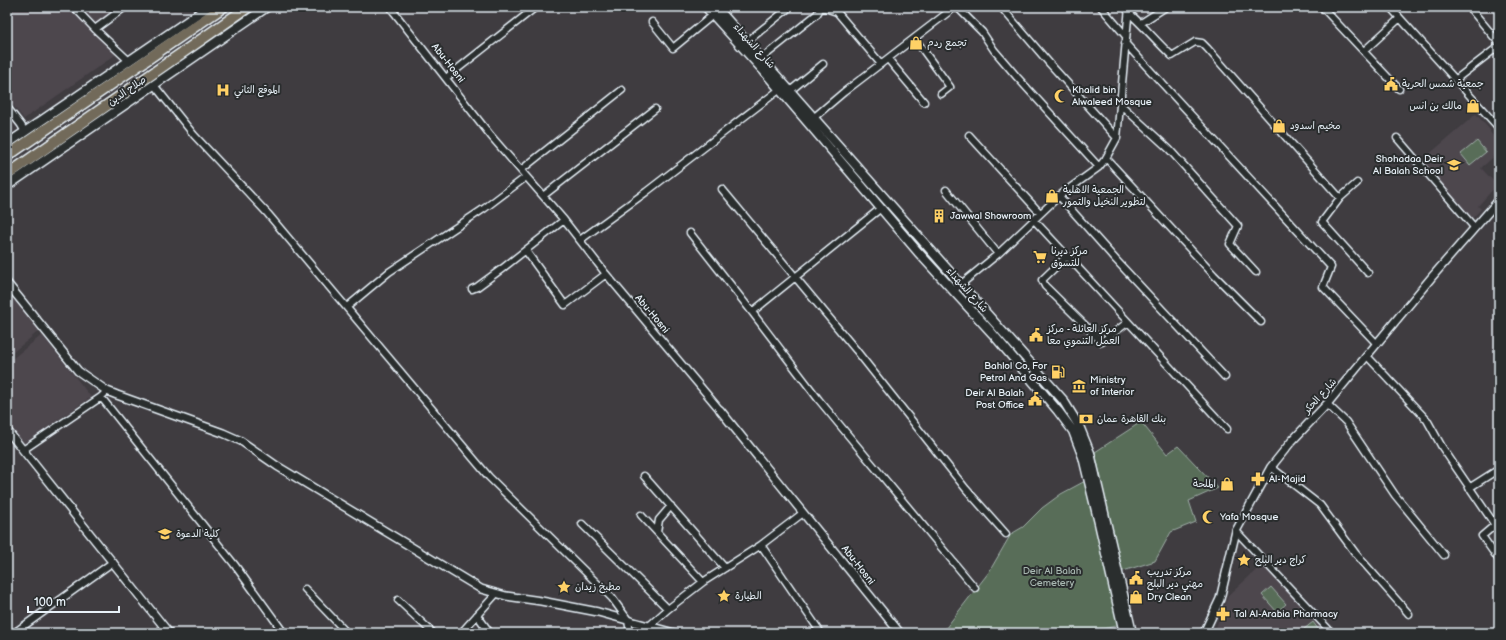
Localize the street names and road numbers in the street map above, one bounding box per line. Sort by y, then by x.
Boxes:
street label: شارع الشهداء [730,21,777,72]
street label: Abu-Hosni [429,41,467,85]
street label: صلاح الدين [106,74,149,109]
street label: شارع الشهداء [943,265,990,316]
street label: Abu-Hosni [632,292,672,336]
street label: شارع الحكر [1300,376,1340,418]
street label: Abu-Hosni [839,543,877,587]

